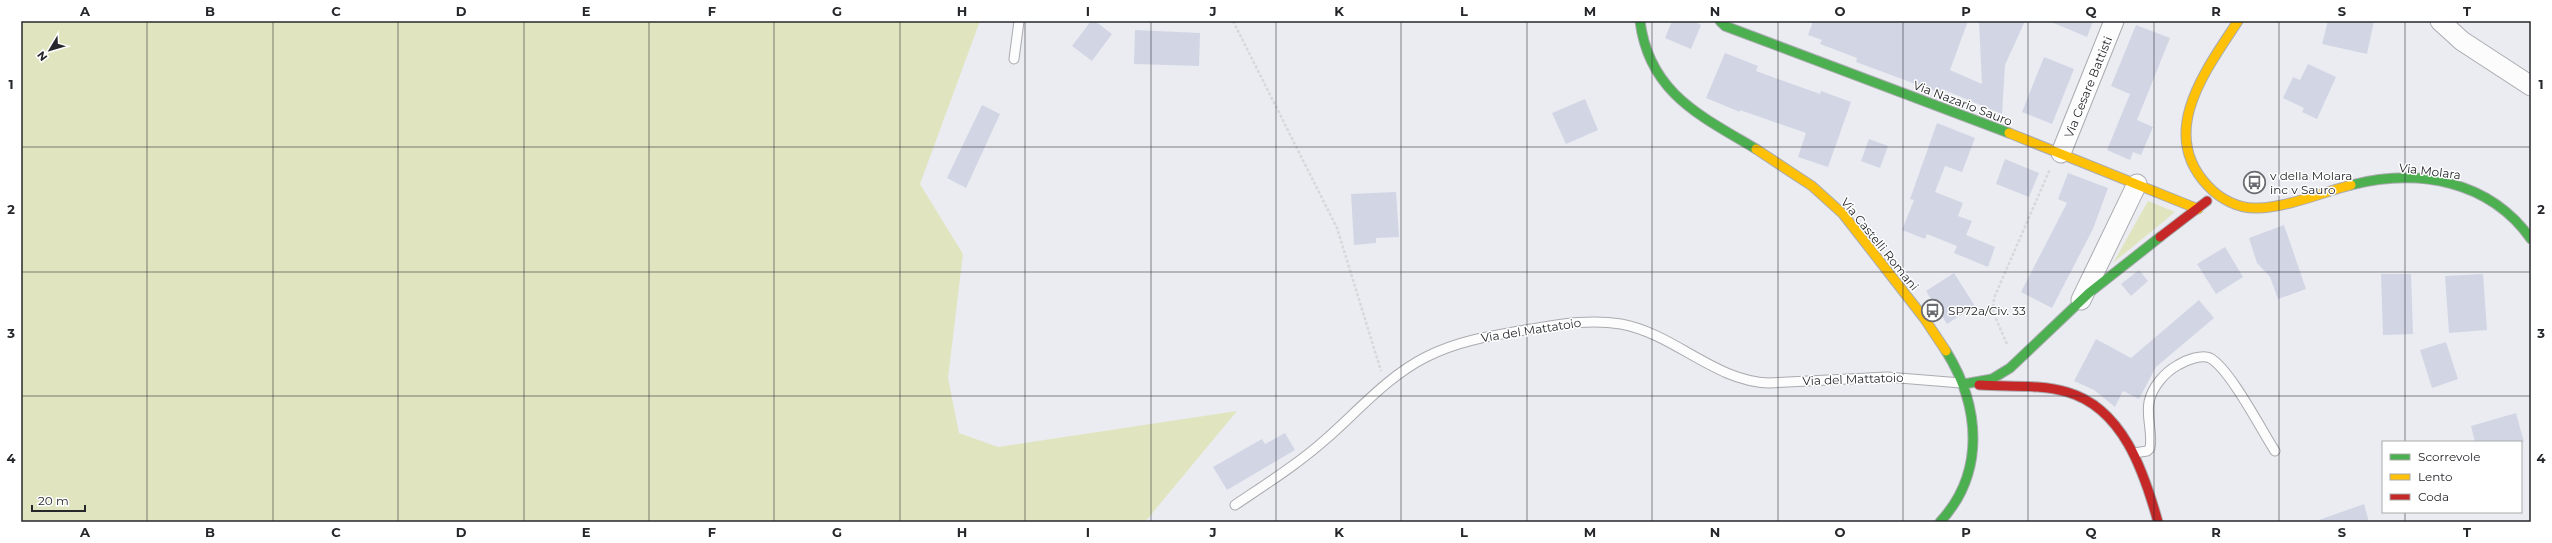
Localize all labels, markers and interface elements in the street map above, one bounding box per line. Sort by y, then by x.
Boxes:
text: A [79,3,91,19]
text: B [205,3,215,19]
text: C [331,3,341,19]
text: D [456,3,467,19]
text: E [582,3,591,19]
text: F [708,3,716,19]
text: G [832,3,842,19]
text: H [957,3,967,19]
text: I [1086,3,1090,19]
text: J [1208,3,1217,19]
text: K [1334,3,1344,19]
text: L [1460,3,1468,19]
text: M [1584,3,1596,19]
text: N [1710,3,1720,19]
text: O [1835,3,1846,19]
text: P [1961,3,1971,19]
text: Q [2086,3,2097,19]
text: R [2211,3,2221,19]
text: S [2338,3,2346,19]
text: T [2463,3,2471,19]
north arrow [30,30,70,70]
street label: Via Cesare Battisti [2061,34,2115,140]
text: N [34,48,50,64]
text: 1 [8,76,14,92]
text: 1 [2538,76,2544,92]
street label: Via Nazario Sauro [1911,77,2015,129]
street label: Via Molara [2398,160,2462,182]
place label: v della Molara inc v Sauro [2270,168,2352,197]
bus stop icon: v della Molara inc v Sauro [2241,169,2267,195]
street label: Via Castelli Romani [1838,195,1922,293]
text: 2 [7,201,15,217]
text: 2 [2537,201,2545,217]
bus stop icon: SP72a/Civ. 33 [1920,297,1946,323]
place label: SP72a/Civ. 33 [1948,303,2026,318]
street label: Via del Mattatoio [1480,315,1582,345]
text: 3 [6,325,15,341]
text: 3 [2536,325,2545,341]
street label: Via del Mattatoio [1802,370,1904,388]
legend [2382,441,2522,513]
text: Scorrevole [2418,449,2480,464]
text: 4 [7,450,16,466]
text: 4 [2537,450,2546,466]
text: Lento [2418,469,2453,484]
scale bar [32,487,85,513]
text: Coda [2418,489,2449,504]
text: 20 m [38,493,69,508]
text: A [79,524,91,540]
text: B [205,524,215,540]
text: C [331,524,341,540]
text: D [456,524,467,540]
text: E [582,524,591,540]
text: F [708,524,716,540]
text: G [832,524,842,540]
text: H [957,524,967,540]
text: I [1086,524,1090,540]
text: J [1208,524,1217,540]
text: K [1334,524,1344,540]
text: L [1460,524,1468,540]
text: M [1584,524,1596,540]
text: N [1710,524,1720,540]
text: O [1835,524,1846,540]
text: P [1961,524,1971,540]
text: Q [2086,524,2097,540]
text: R [2211,524,2221,540]
text: S [2338,524,2346,540]
text: T [2463,524,2471,540]

